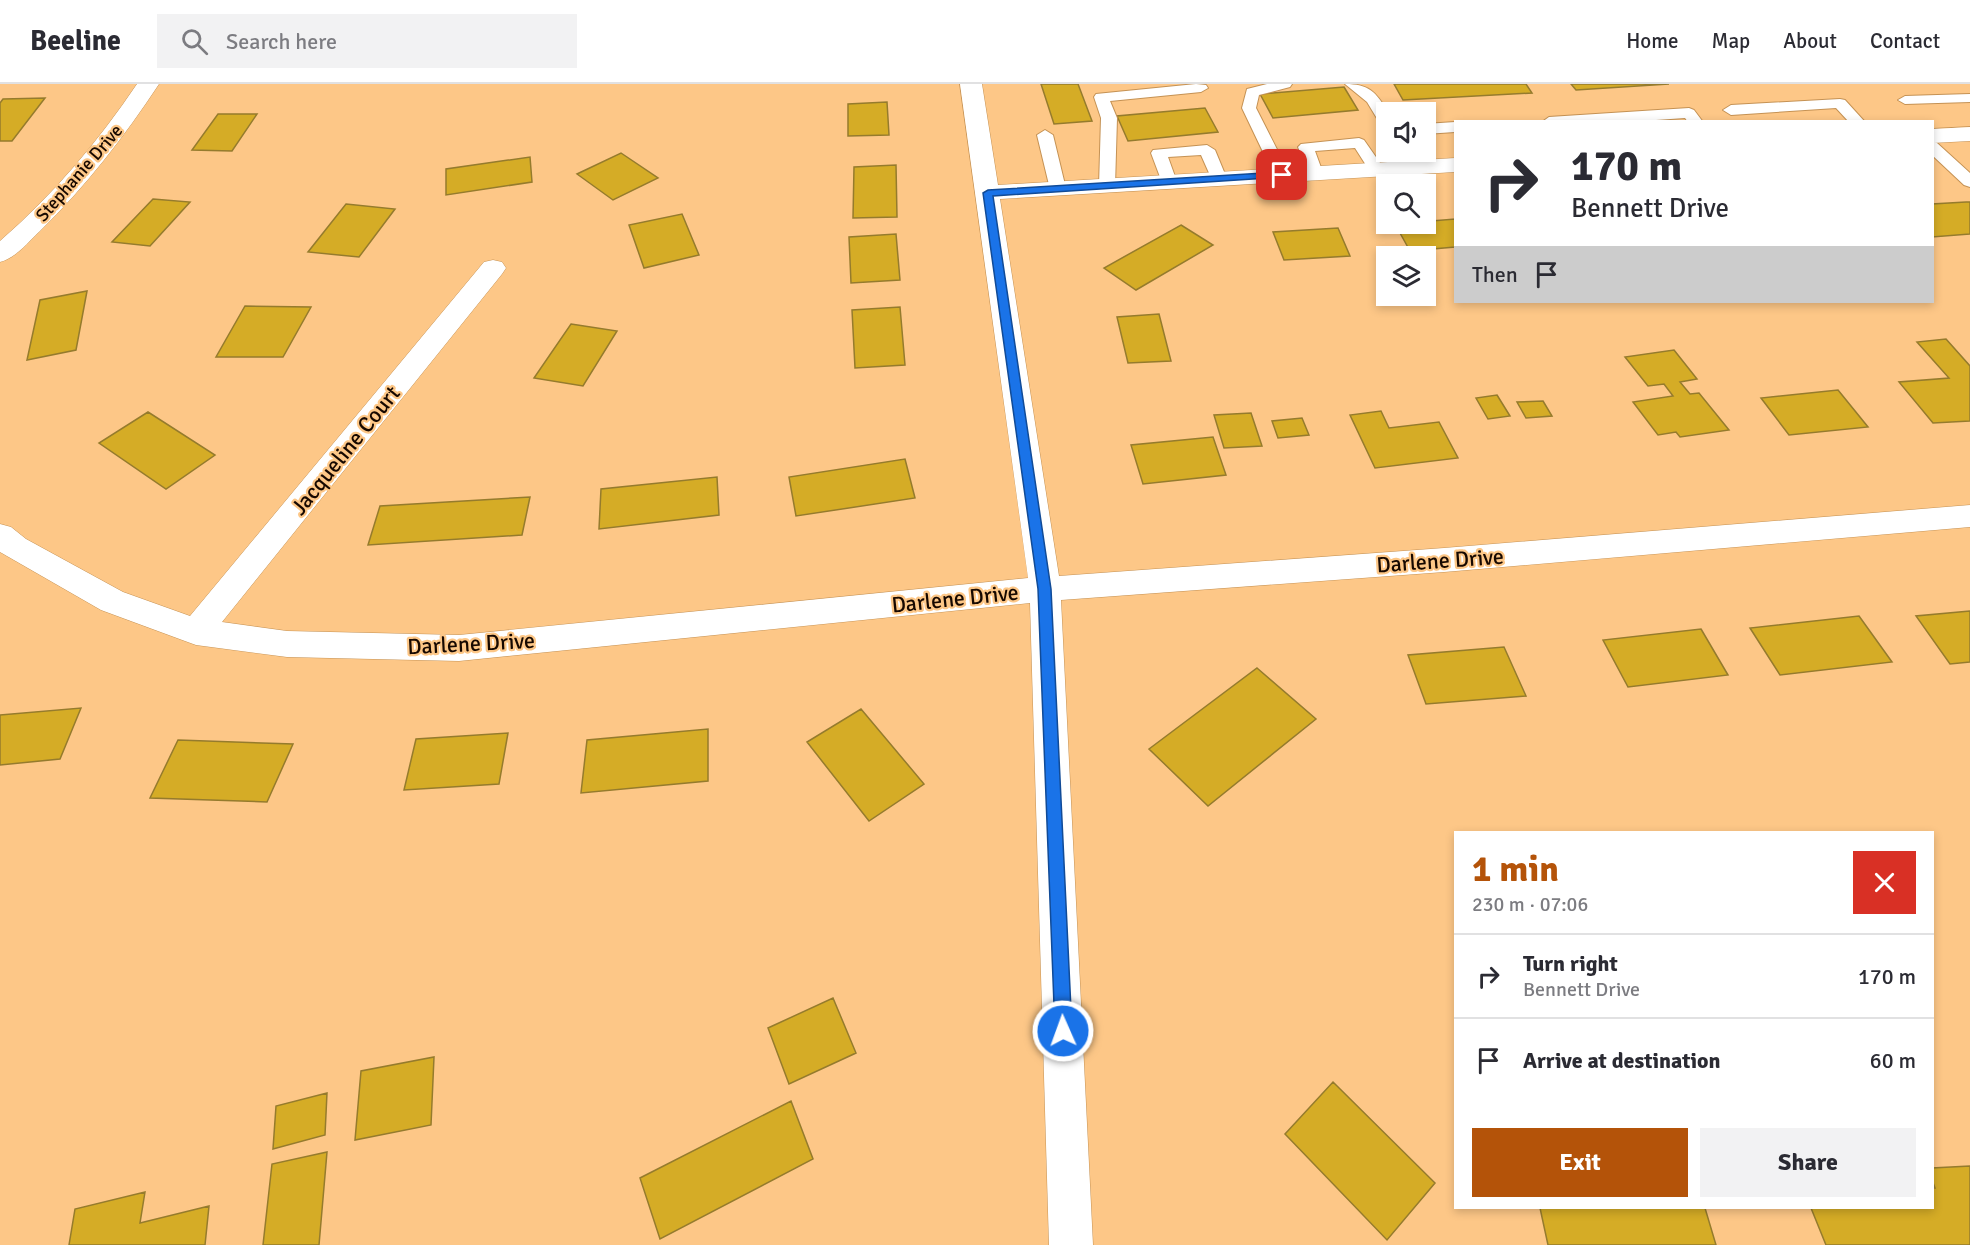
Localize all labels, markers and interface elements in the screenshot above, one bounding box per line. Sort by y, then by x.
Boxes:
search box [157,14,577,68]
text: Beeline [30,24,121,58]
icon: search [178,25,211,58]
text: Search here [226,28,337,55]
text: Home [1626,28,1679,54]
text: Map [1712,28,1750,54]
text: About [1783,28,1837,54]
text: Contact [1870,28,1940,54]
map controls [1376,102,1436,306]
button: sound [1376,102,1436,162]
street label: Stephanie Drive [31,120,127,226]
text: 170 m [1571,141,1682,192]
icon: right [1472,144,1550,222]
pin [1256,149,1307,200]
icon: arrive [1265,158,1298,191]
button: search [1376,174,1436,234]
text: Bennett Drive [1571,192,1729,225]
button: layers [1376,246,1436,306]
icon: arrive [1530,258,1563,291]
text: Then [1472,261,1518,288]
street label: Jacqueline Court [285,380,406,520]
street label: Darlene Drive [1375,543,1505,578]
street label: Darlene Drive [890,578,1020,619]
street label: Darlene Drive [407,627,535,660]
text: 1 min [1472,847,1559,892]
button: close [1853,851,1916,914]
text: 230 m · 07:06 [1472,892,1588,917]
text: Turn right [1523,950,1618,977]
icon: right [1472,960,1505,993]
text: 170 m [1858,963,1916,990]
text: Bennett Drive [1523,977,1640,1002]
position arrow [1031,999,1095,1063]
icon: arrive [1472,1044,1505,1077]
text: Arrive at destination [1523,1047,1720,1074]
text: 60 m [1870,1047,1916,1074]
button: Exit [1472,1128,1688,1197]
button: Share [1700,1128,1916,1197]

